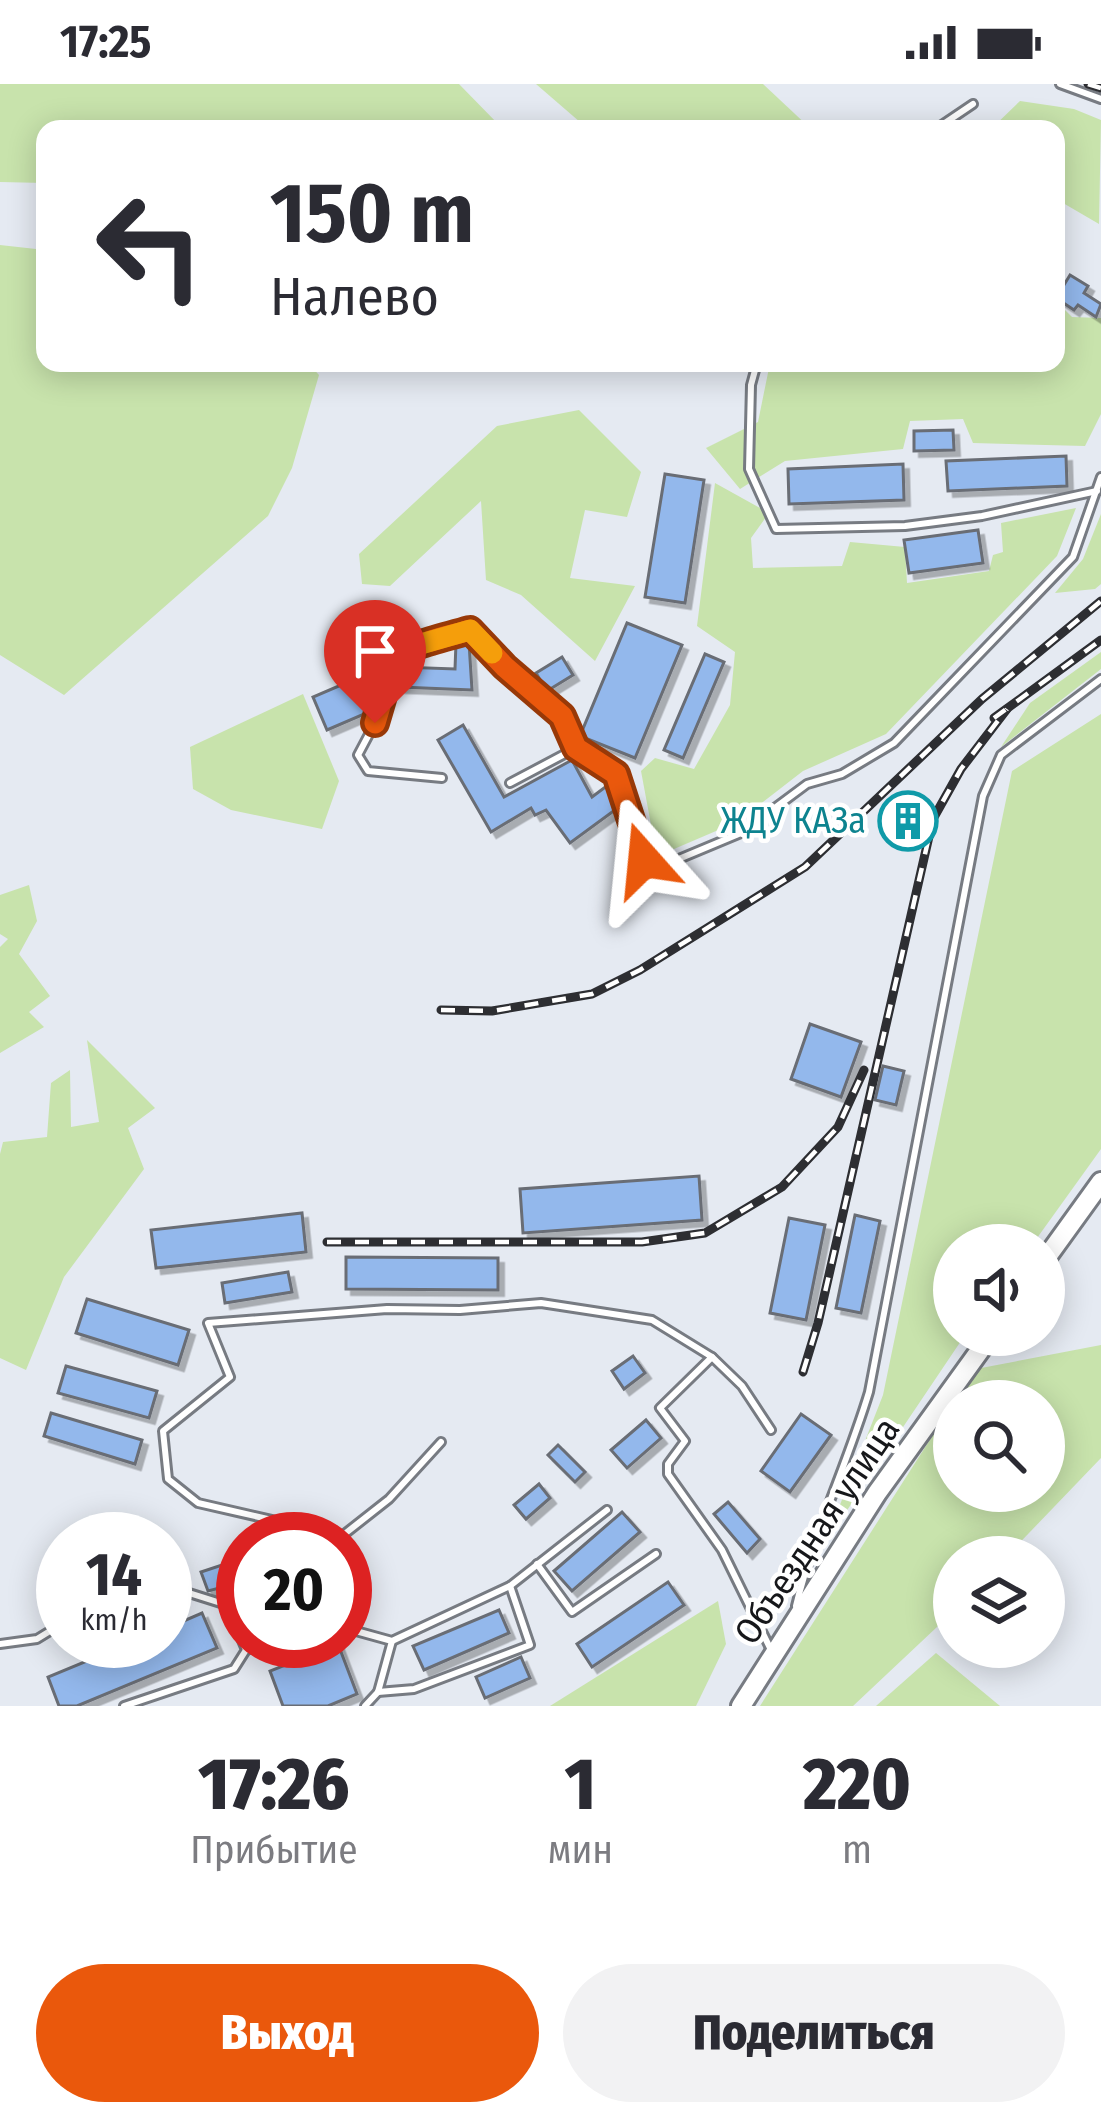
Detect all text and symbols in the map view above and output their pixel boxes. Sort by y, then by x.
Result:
text: 17:25 [60,15,151,69]
text: 150 m [270,163,474,264]
icon: left [72,168,228,324]
text: Налево [270,265,439,329]
pin [324,600,426,723]
icon: arrive [342,618,408,684]
building icon: ЖДУ КАЗа [877,790,939,852]
position arrow [581,797,707,923]
place label: ЖДУ КАЗа [720,799,866,843]
map controls [933,1224,1065,1668]
button: sound [933,1224,1065,1356]
button: search [933,1380,1065,1512]
street label: Объездная улица [725,1409,909,1653]
speed limit sign: 20 [216,1512,372,1668]
button: layers [933,1536,1065,1668]
text: 14 [86,1539,142,1611]
text: km/h [81,1602,147,1638]
text: 17:26 [198,1742,349,1828]
text: 1 [565,1742,596,1828]
text: 220 [803,1742,911,1828]
text: Прибытие [190,1827,358,1873]
text: мин [548,1827,613,1873]
text: m [842,1827,872,1873]
button: Выход [36,1964,539,2102]
button: Поделиться [563,1964,1065,2102]

